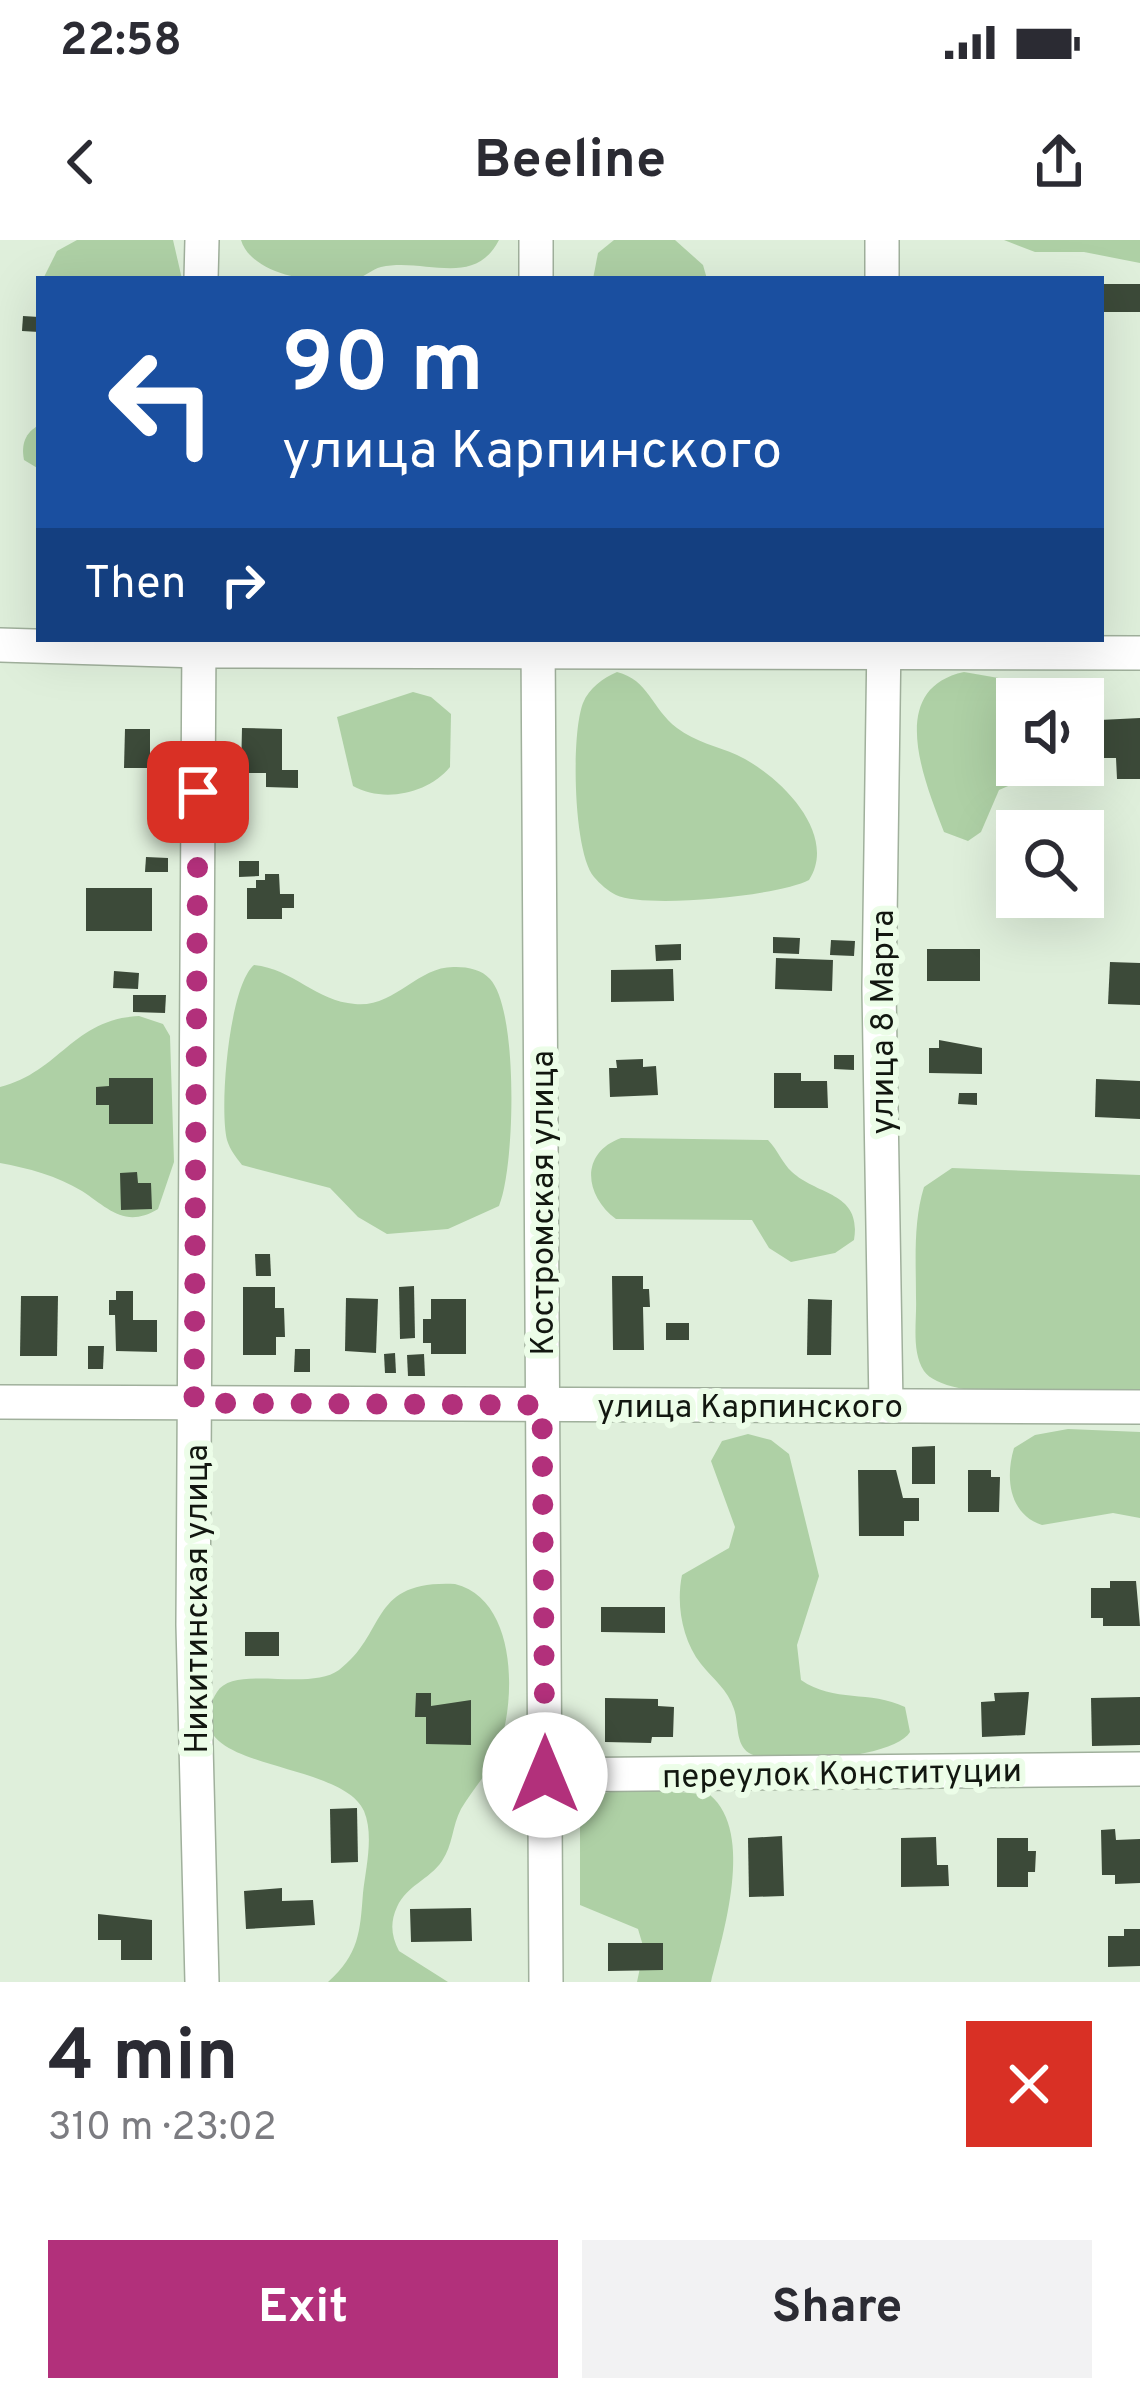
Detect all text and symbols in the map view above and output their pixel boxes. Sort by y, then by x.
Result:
text: 22:58 [60,14,182,71]
text: Beeline [474,128,666,197]
icon: back [48,129,114,195]
icon: share [1026,129,1092,195]
text: 90 m [282,315,484,421]
icon: left [84,324,240,480]
text: улица Карпинского [282,419,782,488]
icon: right [210,552,276,618]
text: Then [84,557,186,614]
map controls [996,678,1104,918]
button: sound [996,678,1104,786]
pin [147,741,249,843]
icon: arrive [165,759,231,825]
button: search [996,810,1104,918]
street label: улица 8 Марта [864,909,906,1135]
street label: Костромская улица [524,1050,566,1356]
street label: улица Карпинского [597,1388,903,1430]
street label: Никитинская улица [178,1444,220,1754]
position arrow [482,1712,608,1838]
street label: переулок Конституции [662,1752,1023,1800]
text: 4 min [48,2014,238,2106]
button: close [966,2021,1092,2147]
text: 310 m · 23:02 [48,2105,277,2154]
button: Exit [48,2240,558,2378]
button: Share [582,2240,1092,2378]

